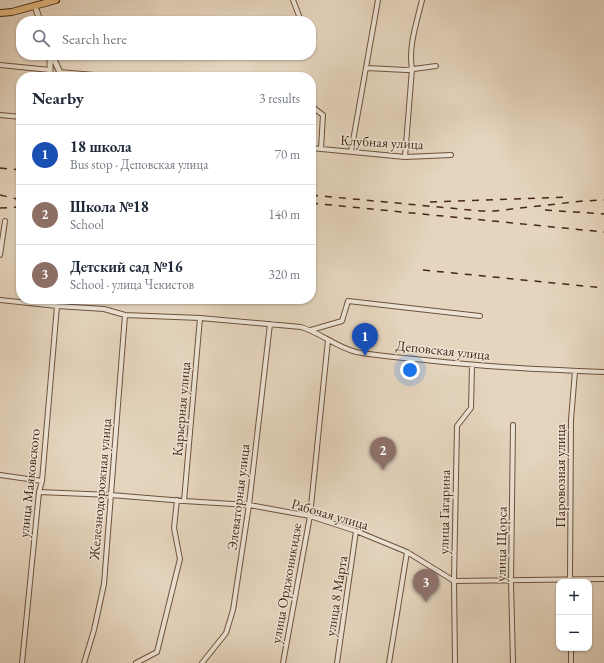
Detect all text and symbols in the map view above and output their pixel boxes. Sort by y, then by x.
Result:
search box [16,16,316,60]
icon: search [30,27,52,49]
text: Search here [62,29,127,48]
text: Nearby [32,87,84,109]
text: 3 results [259,90,300,107]
street label: Клубная улица [340,131,425,153]
text: 18 школа [70,137,132,156]
text: 1 [42,146,48,163]
text: 70 m [275,146,300,163]
text: Bus stop · Деповская улица [70,156,208,173]
text: Школа №18 [70,197,149,216]
text: 2 [42,206,48,223]
text: 140 m [269,206,300,223]
text: School [70,216,104,233]
text: Детский сад №16 [70,257,183,276]
text: 3 [42,266,48,283]
text: 320 m [269,266,300,283]
text: School · улица Чекистов [70,276,194,293]
pin: 1 [352,323,378,356]
street label: Деповская улица [395,336,491,364]
street label: Карьерная улица [168,360,194,457]
your location [400,360,420,380]
street label: Железнодорожная улица [85,417,115,561]
street label: Паровозная улица [551,424,569,528]
street label: улица Маяковского [14,427,44,538]
pin: 2 [370,437,396,470]
street label: Элеваторная улица [223,442,254,551]
street label: улица Гагарина [434,469,454,555]
street label: Рабочая улица [289,494,371,534]
street label: улица Щорса [491,506,511,582]
street label: улица Орджоникидзе [267,521,306,645]
street label: улица 8 Марта [321,554,351,638]
pin: 3 [413,569,439,602]
map controls [556,579,592,651]
button: + [556,579,592,615]
button: − [556,615,592,651]

